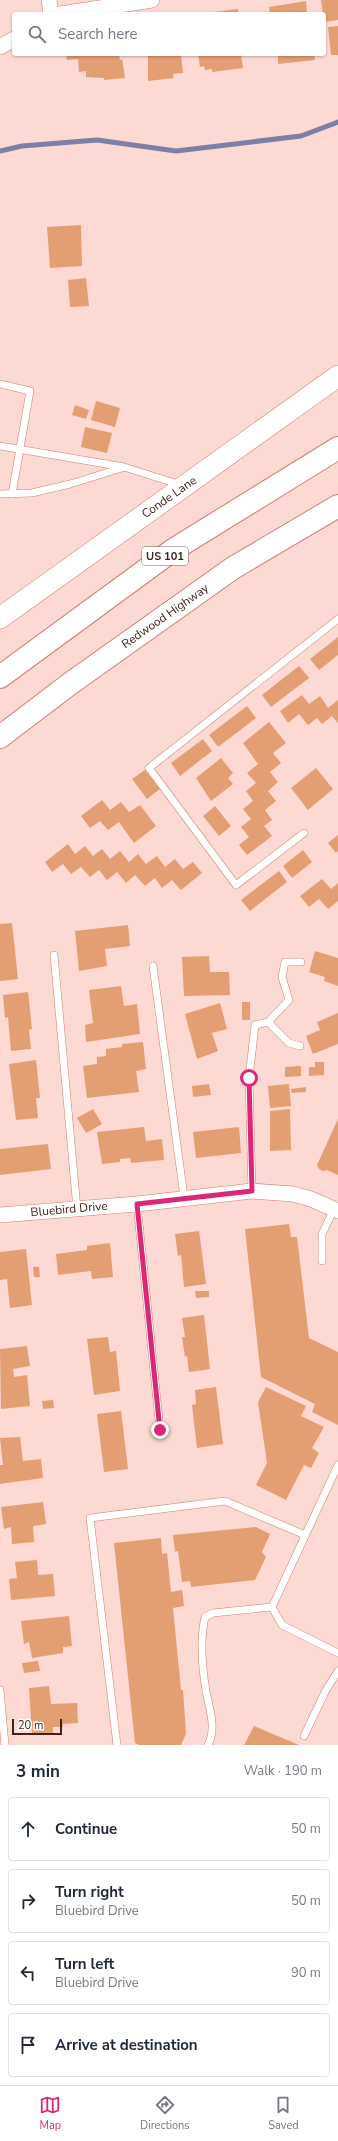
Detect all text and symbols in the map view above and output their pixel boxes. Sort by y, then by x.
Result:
search box [12,12,326,56]
icon: search [26,23,48,45]
text: Search here [58,24,138,44]
street label: Conde Lane [138,472,200,522]
road number: US 101 [142,547,188,565]
street label: Redwood Highway [118,579,212,652]
route start [240,1069,258,1087]
street label: Bluebird Drive [30,1198,108,1220]
route end [151,1421,169,1439]
scale bar [12,1717,62,1736]
text: 20 m [18,1718,43,1733]
text: 3 min [16,1760,60,1783]
text: Walk · 190 m [244,1762,322,1780]
icon: ahead [17,1818,39,1840]
text: Continue [55,1819,117,1839]
text: 50 m [291,1820,321,1838]
text: Turn right [55,1882,124,1902]
icon: right [17,1890,39,1912]
text: 50 m [291,1892,321,1910]
text: Bluebird Drive [55,1902,139,1920]
text: Turn left [55,1954,114,1974]
icon: left [17,1962,39,1984]
text: 90 m [291,1964,321,1982]
text: Bluebird Drive [55,1974,139,1992]
icon: arrive [17,2034,39,2056]
text: Arrive at destination [55,2035,198,2055]
tab: Map [39,2094,61,2133]
tab: Directions [140,2094,190,2133]
tab: Saved [268,2094,299,2133]

